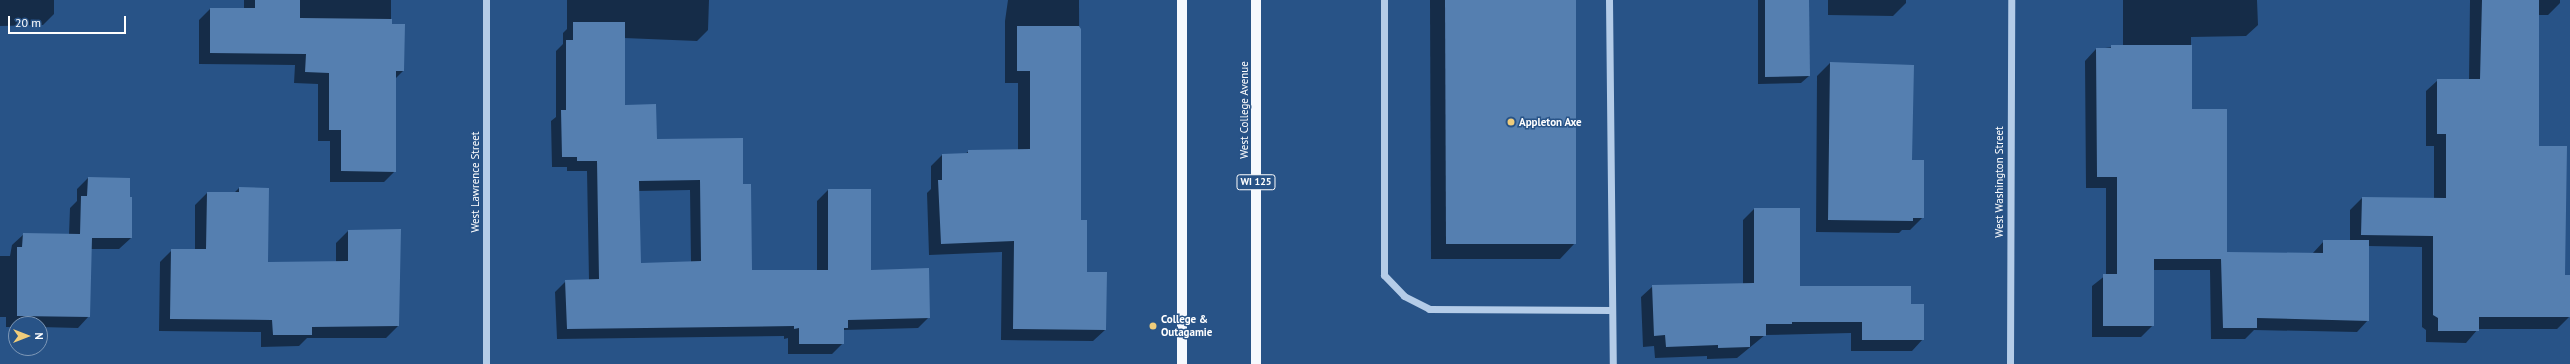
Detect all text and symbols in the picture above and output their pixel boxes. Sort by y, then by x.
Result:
scale bar [10,8,128,34]
text: 20 m [15,15,41,30]
street label: West College Avenue [1237,61,1251,159]
place label: Appleton Axe [1519,115,1582,129]
marker: Appleton Axe [1506,117,1516,127]
street label: West Washington Street [1992,126,2006,238]
street label: West Lawrence Street [468,131,482,233]
road number: WI 125 [1236,174,1276,190]
place label: College & Outagamie [1161,313,1212,339]
north arrow [8,316,48,356]
marker: College & Outagamie [1148,321,1158,331]
text: N [32,332,46,340]

